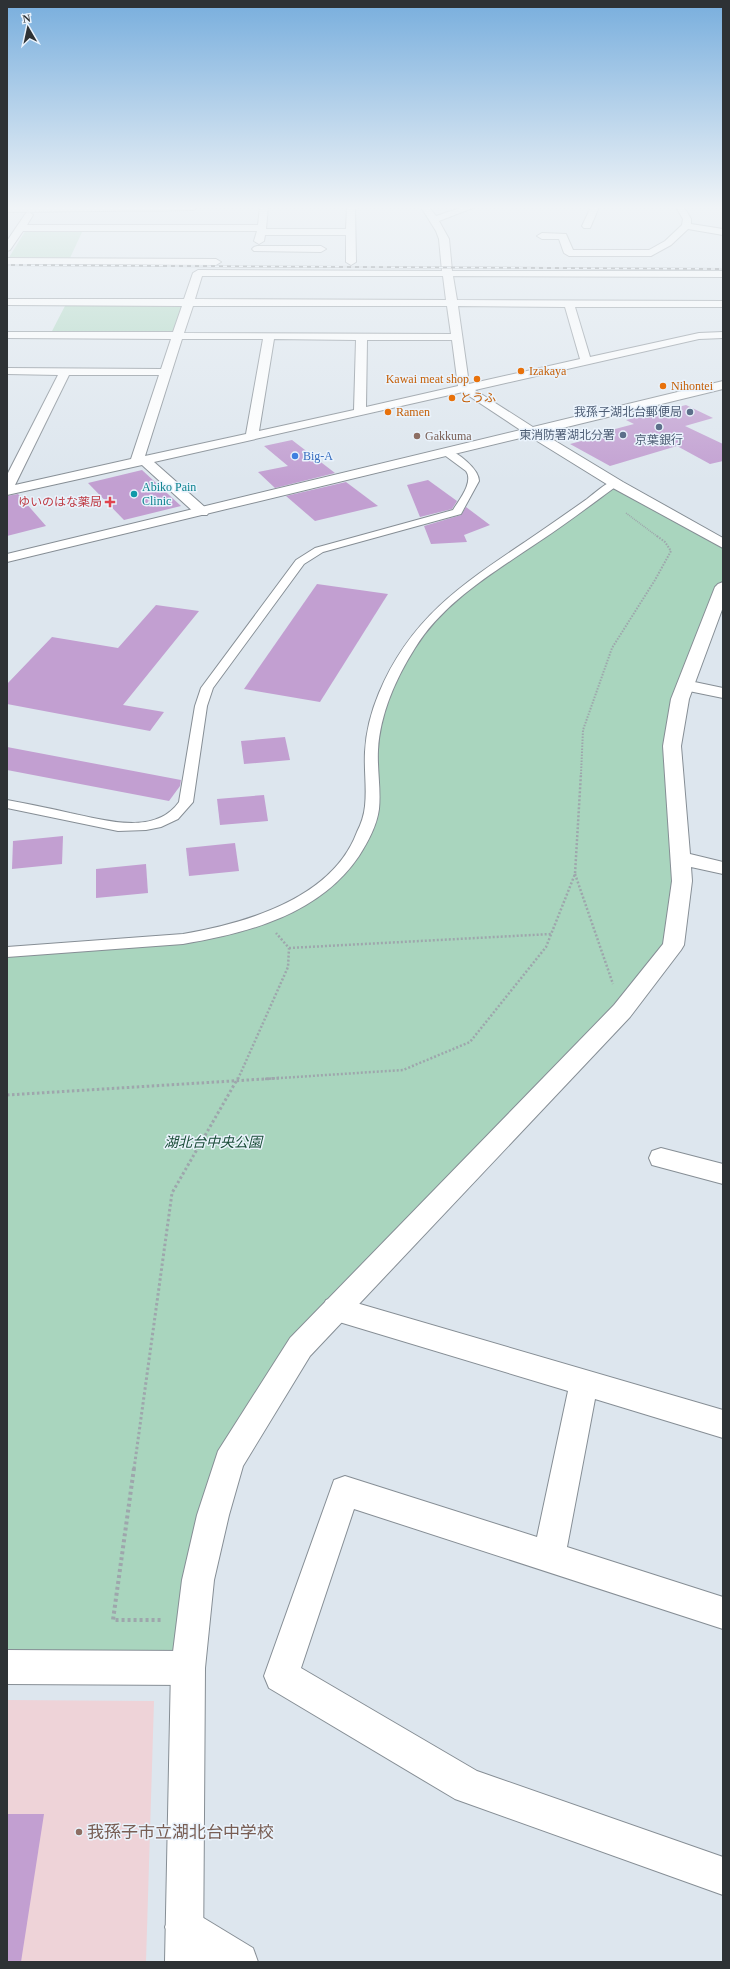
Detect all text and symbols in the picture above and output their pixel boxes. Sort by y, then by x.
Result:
north arrow [8,8,48,48]
text: N [22,12,31,25]
place label: Izakaya [529,364,567,378]
marker: Izakaya [516,366,526,376]
place label: Kawai meat shop [386,372,469,386]
marker: Kawai meat shop [472,374,482,384]
place label: Nihontei [671,379,714,393]
marker: Nihontei [658,381,668,391]
place label: とうふ [460,391,496,405]
marker: とうふ [447,393,457,403]
place label: Ramen [396,405,430,419]
place label: 我孫子湖北台郵便局 [574,405,682,419]
marker: Ramen [383,407,393,417]
marker: 我孫子湖北台郵便局 [685,407,695,417]
marker: 京葉銀行 [654,422,664,432]
place label: 東消防署湖北分署 [519,428,615,442]
place label: Gakkuma [425,429,472,443]
marker: 東消防署湖北分署 [618,430,628,440]
marker: Gakkuma [412,431,422,441]
place label: 京葉銀行 [635,433,683,447]
place label: Big-A [303,449,333,463]
marker: Big-A [290,451,300,461]
place label: Abiko Pain Clinic [142,480,196,508]
marker: Abiko Pain Clinic [129,489,139,499]
place label: ゆいのはな薬局 [18,495,102,509]
marker: ゆいのはな薬局 [105,497,115,507]
park label: 湖北台中央公園 [164,1135,264,1150]
place label: 我孫子市立湖北台中学校 [87,1823,274,1842]
marker: 我孫子市立湖北台中学校 [74,1827,84,1837]

